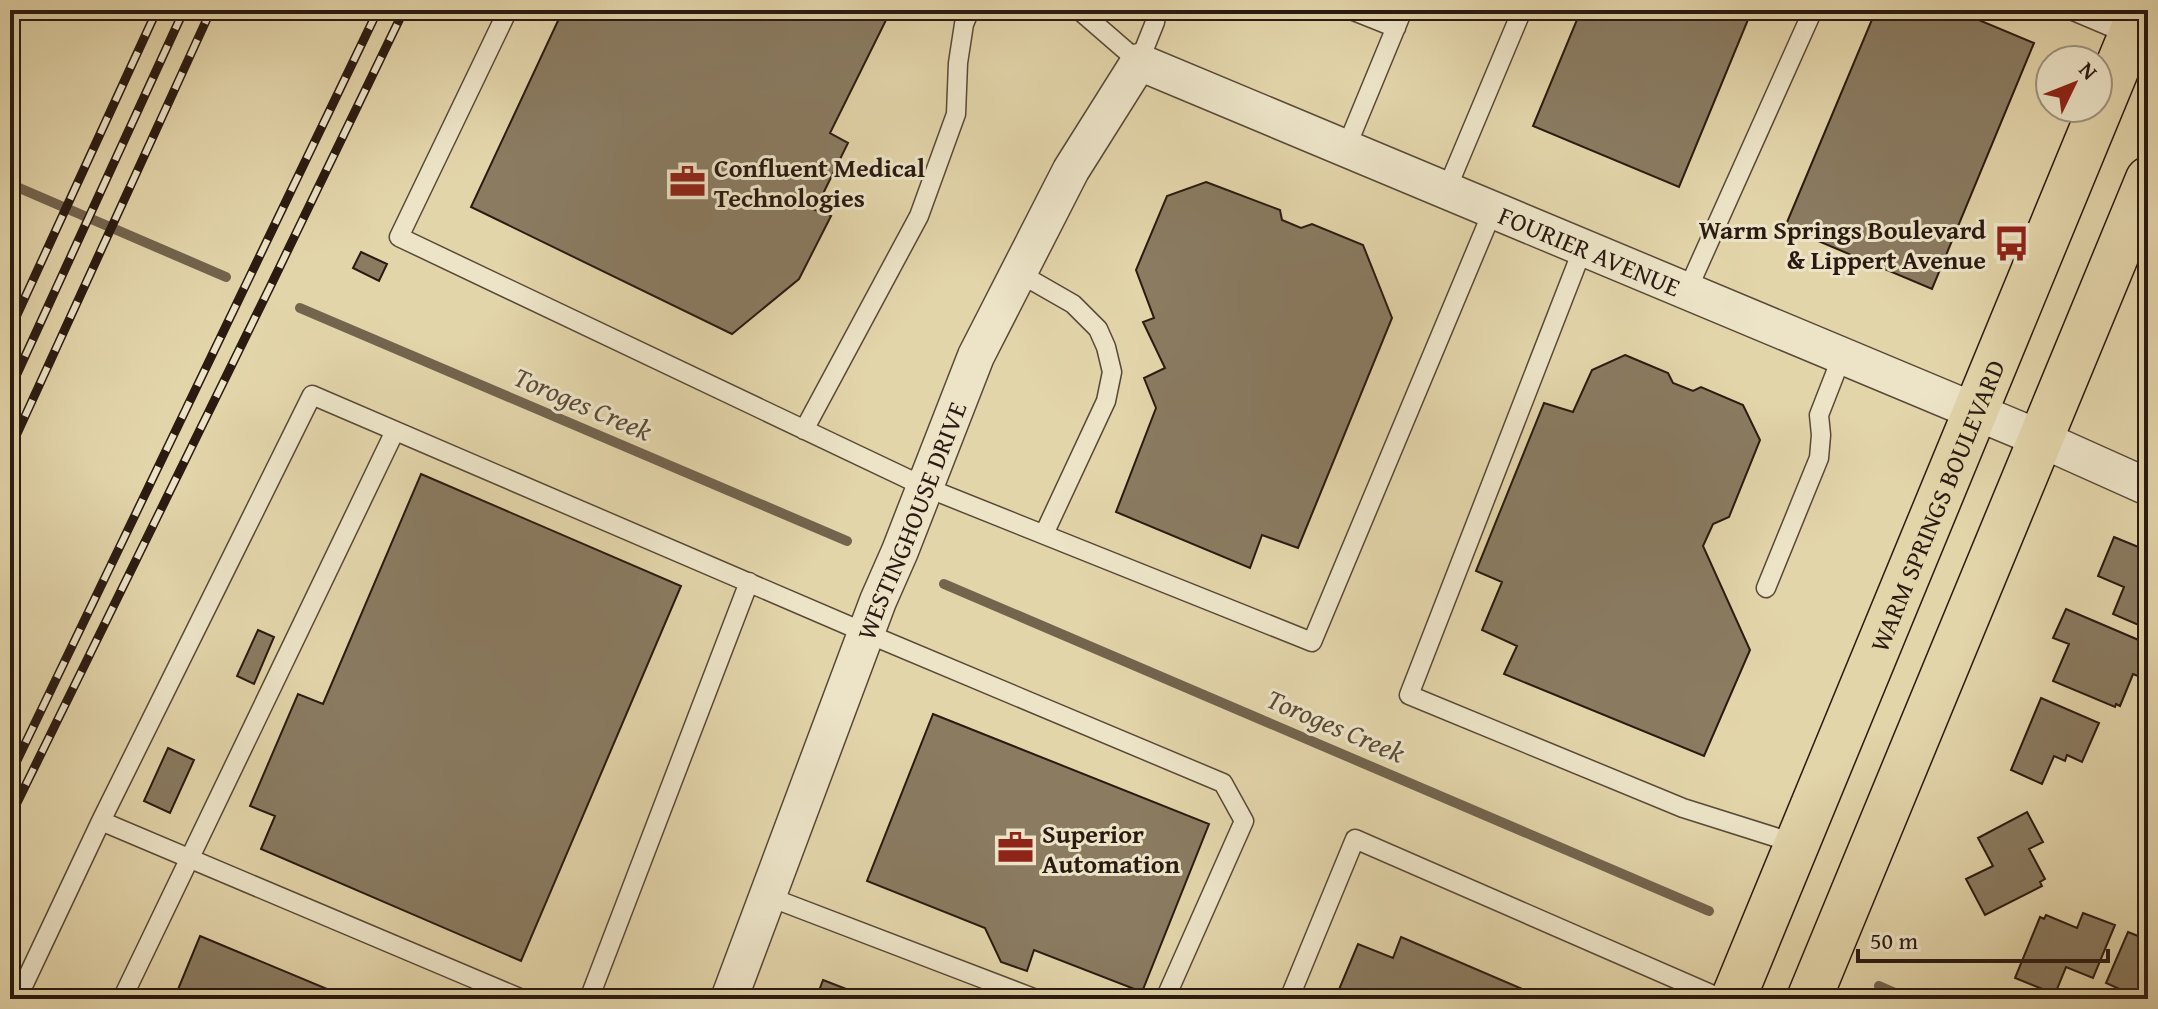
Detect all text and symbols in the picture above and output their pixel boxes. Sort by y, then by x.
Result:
north arrow [2034,44,2114,124]
text: N [2072,54,2106,87]
place label: Confluent Medical Technologies [714,148,925,217]
office icon: Confluent Medical Technologies [669,163,707,201]
street label: FOURIER AVENUE [1493,195,1687,306]
place label: Warm Springs Boulevard & Lippert Avenue [1699,210,1986,279]
bus stop icon: Warm Springs Boulevard & Lippert Avenue [1993,225,2031,263]
street label: WARM SPRINGS BOULEVARD [1859,353,2014,657]
water label: Toroges Creek [508,356,659,451]
street label: WESTINGHOUSE DRIVE [846,396,976,645]
water label: Toroges Creek [1261,678,1412,773]
place label: Superior Automation [1042,814,1181,883]
office icon: Superior Automation [997,829,1035,867]
scale bar [1858,913,2108,963]
text: 50 m [1870,923,1918,958]

